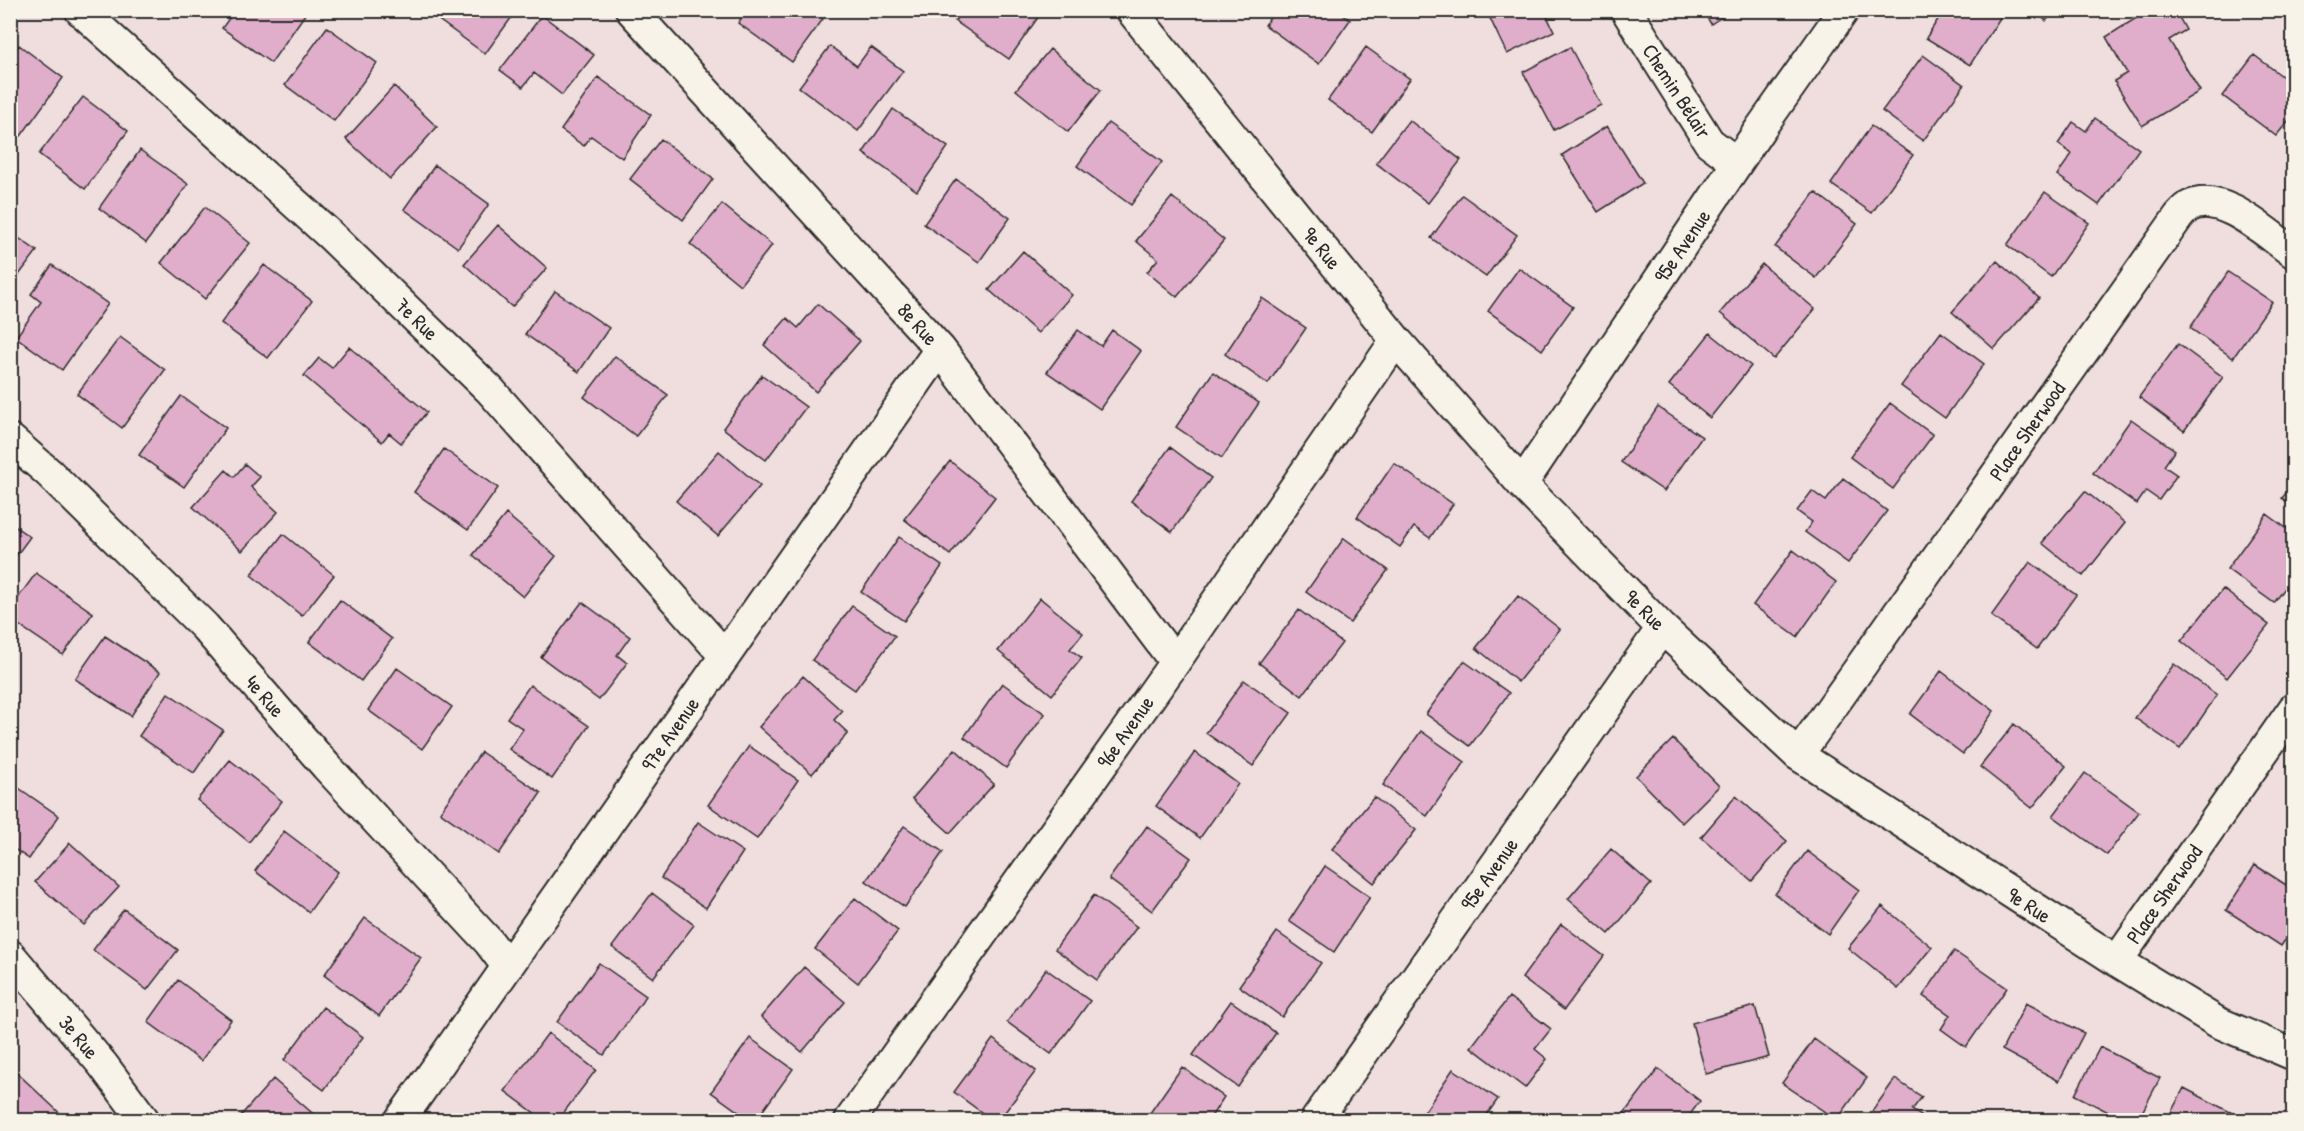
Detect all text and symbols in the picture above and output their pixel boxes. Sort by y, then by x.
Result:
street label: Chemin Bélair [1636,38,1718,144]
street label: 95e Avenue [1647,203,1717,289]
street label: 9e Rue [1296,221,1348,275]
street label: 7e Rue [389,291,445,347]
street label: 8e Rue [891,296,945,352]
street label: Place Sherwood [1982,376,2072,486]
street label: 9e Rue [1618,583,1672,637]
street label: 4e Rue [239,669,291,723]
street label: 96e Avenue [1089,690,1161,774]
street label: 97e Avenue [634,691,706,777]
street label: 95e Avenue [1453,832,1525,916]
street label: Place Sherwood [2119,839,2209,949]
street label: 9e Rue [2001,880,2057,930]
street label: 3e Rue [52,1009,106,1065]

